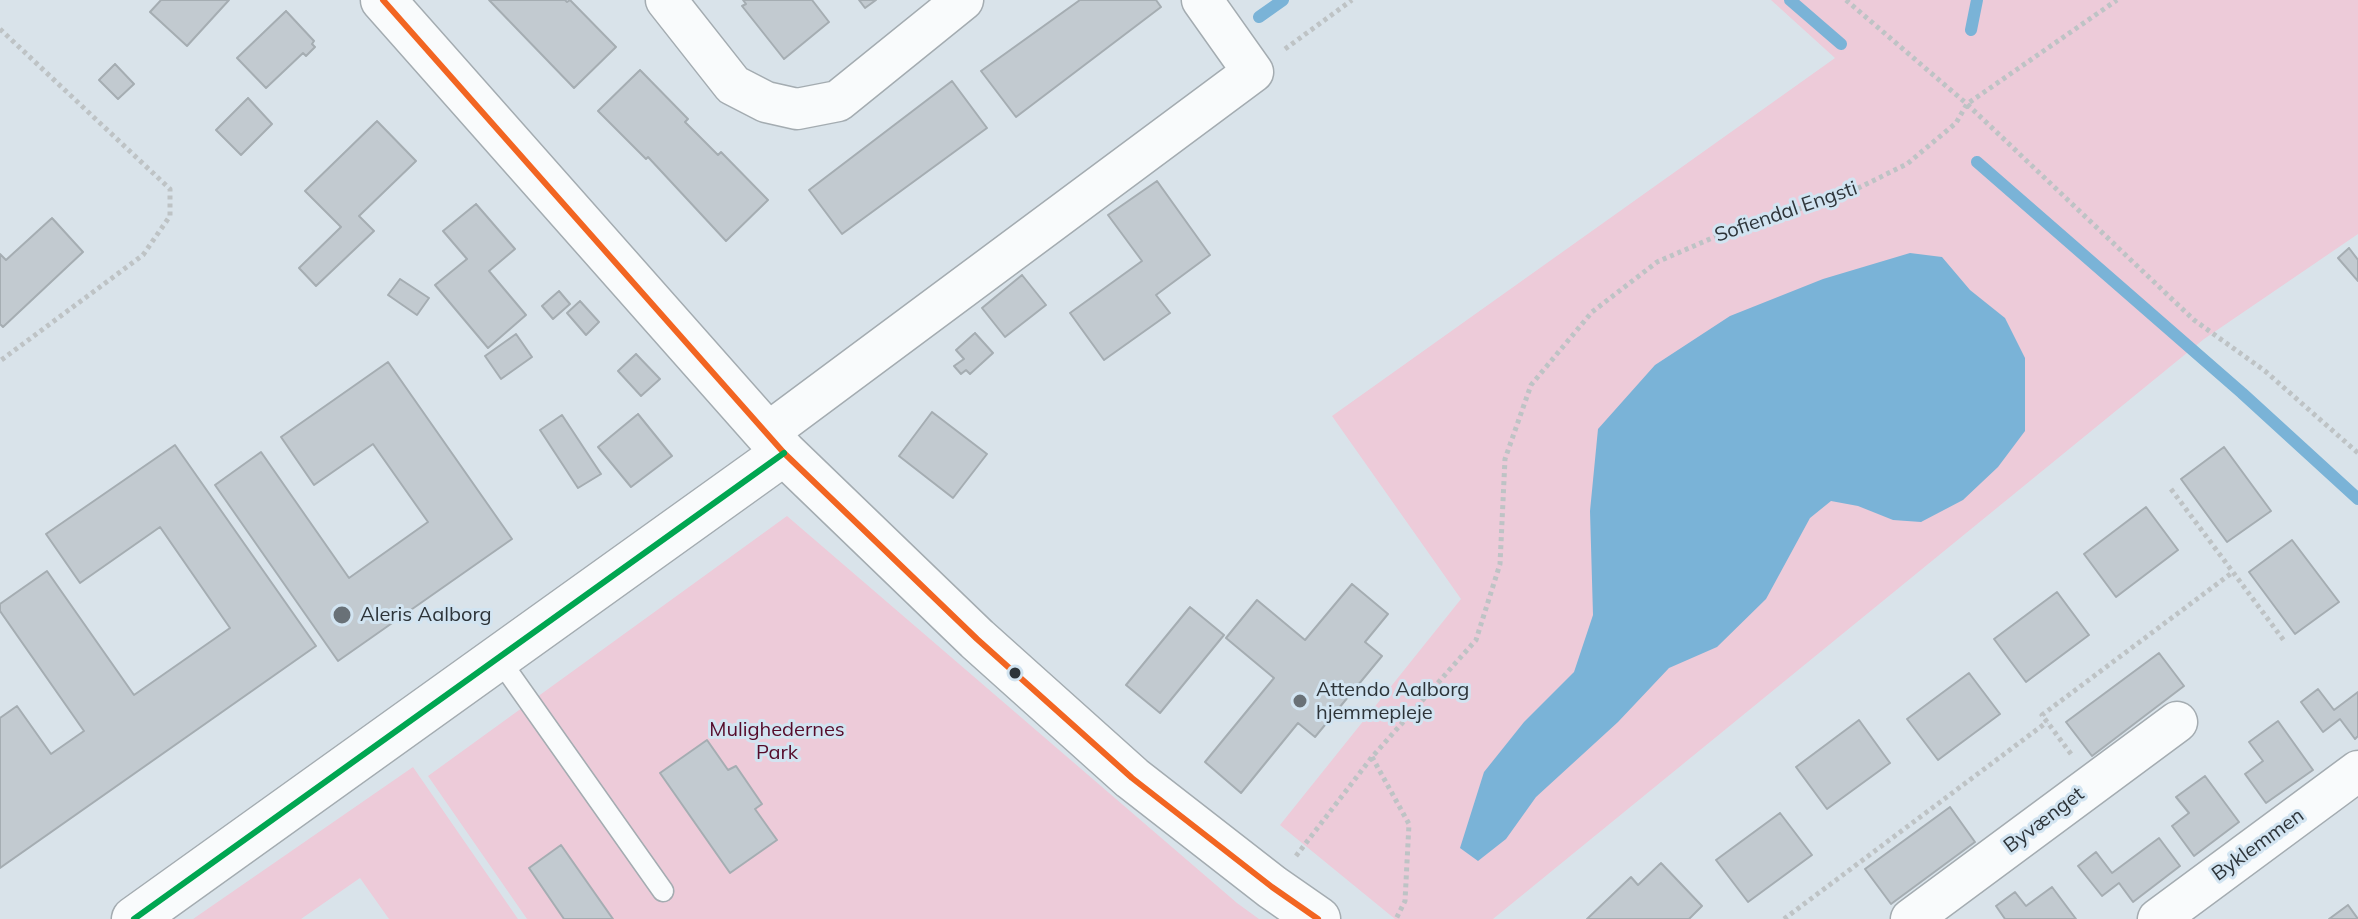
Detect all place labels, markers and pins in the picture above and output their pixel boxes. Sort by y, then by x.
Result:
place label: Aleris Aalborg [360,603,492,627]
marker: Aleris Aalborg [331,604,353,626]
unlabelled marker [1007,665,1023,681]
place label: Attendo Aalborg hjemmepleje [1316,678,1469,725]
marker: Attendo Aalborg hjemmepleje [1291,692,1309,710]

